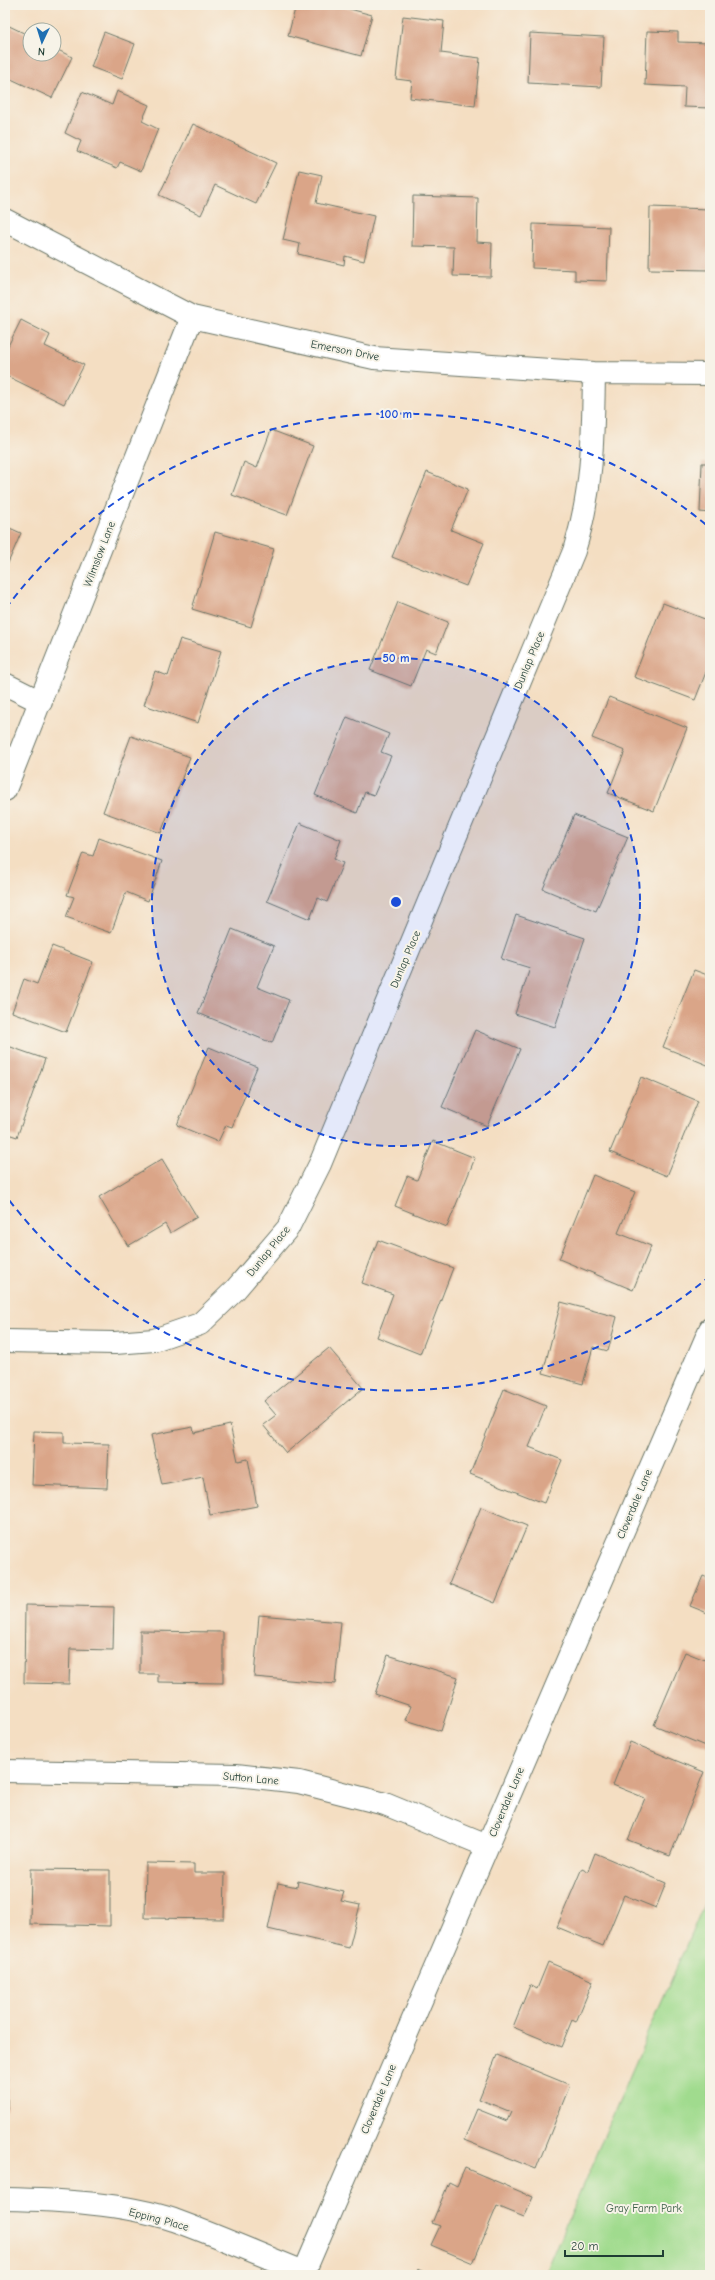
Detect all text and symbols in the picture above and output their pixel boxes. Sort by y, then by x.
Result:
north arrow [22,22,62,62]
text: N [37,45,45,58]
street label: Emerson Drive [310,337,381,364]
text: 100 m [380,407,412,421]
street label: Wilmslow Lane [81,519,118,589]
street label: Dunlap Place [512,629,548,691]
text: 50 m [382,651,410,665]
centre of rings [389,895,403,909]
street label: Dunlap Place [388,928,424,990]
street label: Dunlap Place [244,1223,293,1279]
street label: Cloverdale Lane [614,1467,655,1541]
street label: Cloverdale Lane [486,1765,527,1839]
street label: Sutton Lane [223,1770,280,1787]
street label: Cloverdale Lane [358,2062,399,2136]
park label: Gray Farm Park [606,2202,683,2215]
street label: Epping Place [128,2205,191,2234]
scale bar [565,2232,663,2258]
text: 20 m [571,2239,599,2253]

